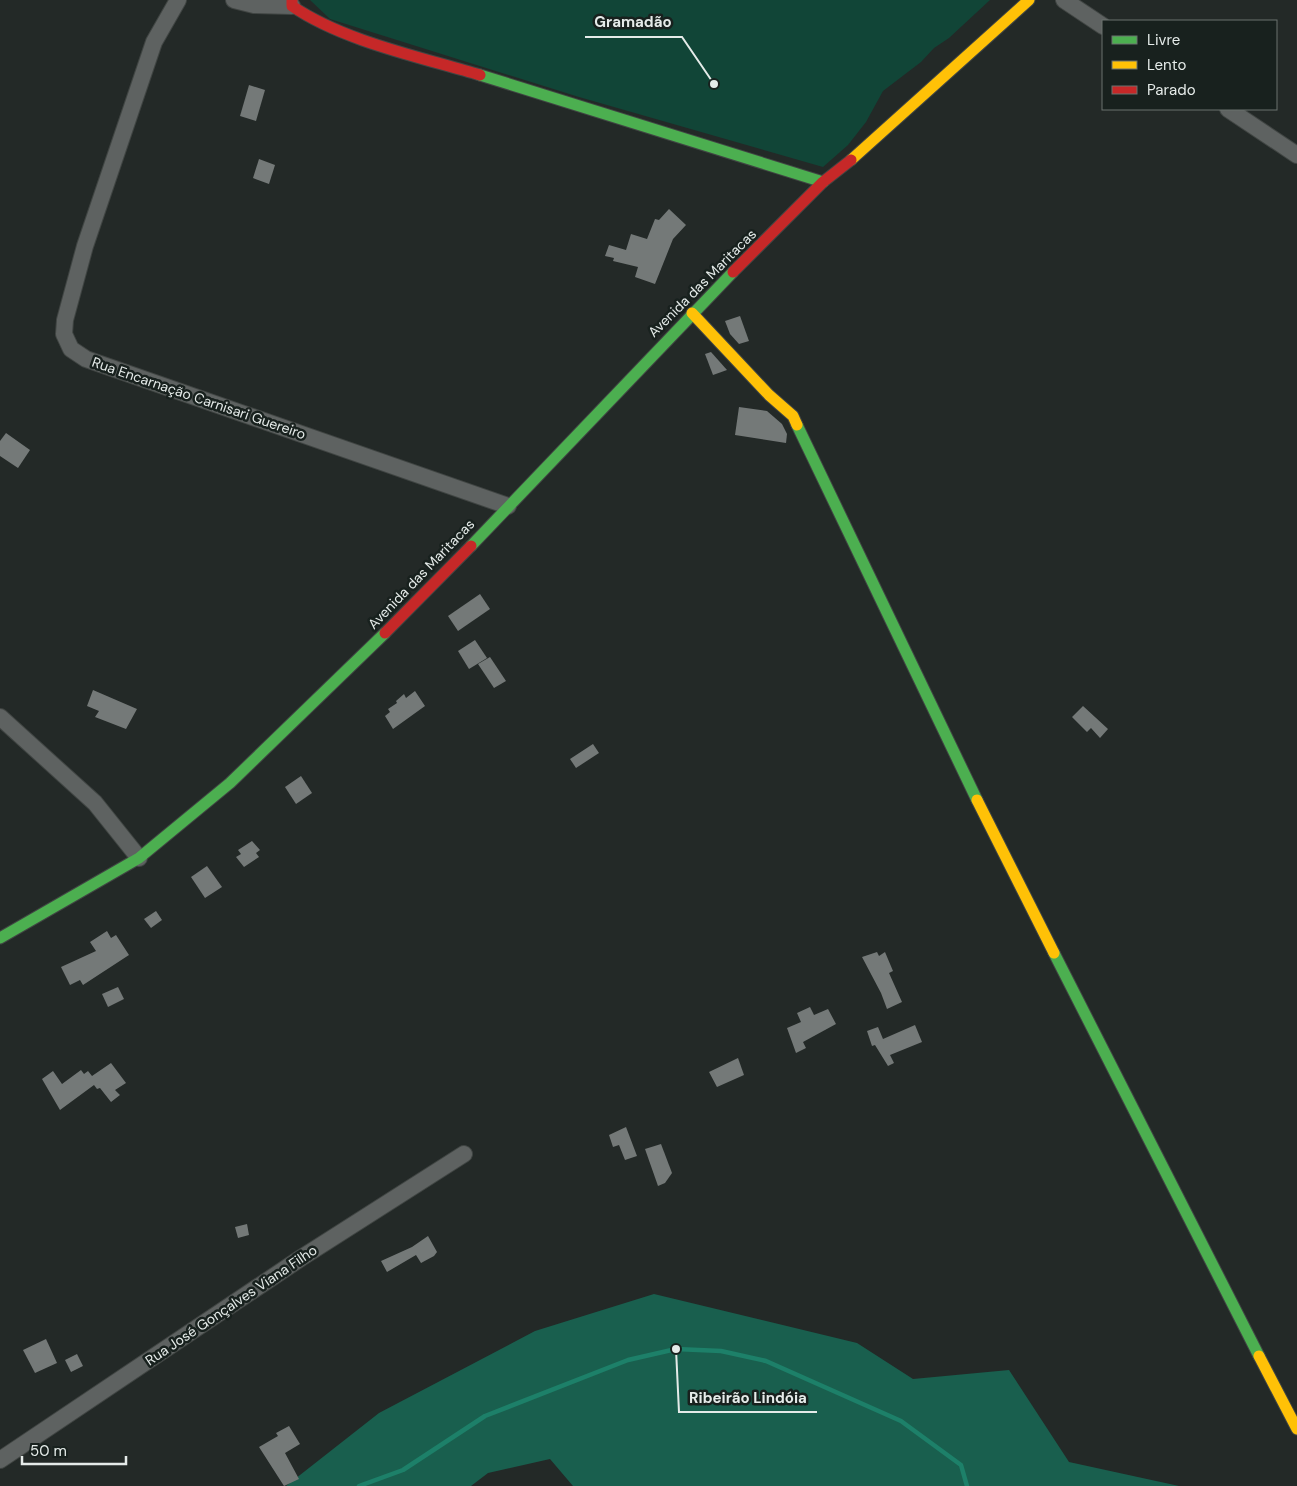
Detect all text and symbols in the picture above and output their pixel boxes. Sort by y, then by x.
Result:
callout: Gramadão [585,7,682,37]
text: Gramadão [594,12,672,32]
legend [1102,20,1277,110]
text: Livre [1147,30,1180,50]
text: Lento [1147,55,1186,75]
text: Parado [1147,80,1196,100]
street label: Avenida das Maritacas [644,225,760,341]
street label: Rua Encarnação Carnisari Guereiro [90,353,308,443]
street label: Avenida das Maritacas [364,515,478,633]
street label: Rua José Gonçalves Viana Filho [142,1241,320,1369]
callout: Ribeirão Lindóia [679,1382,817,1412]
text: Ribeirão Lindóia [689,1388,807,1408]
scale bar [22,1434,126,1466]
text: 50 m [30,1441,67,1461]

